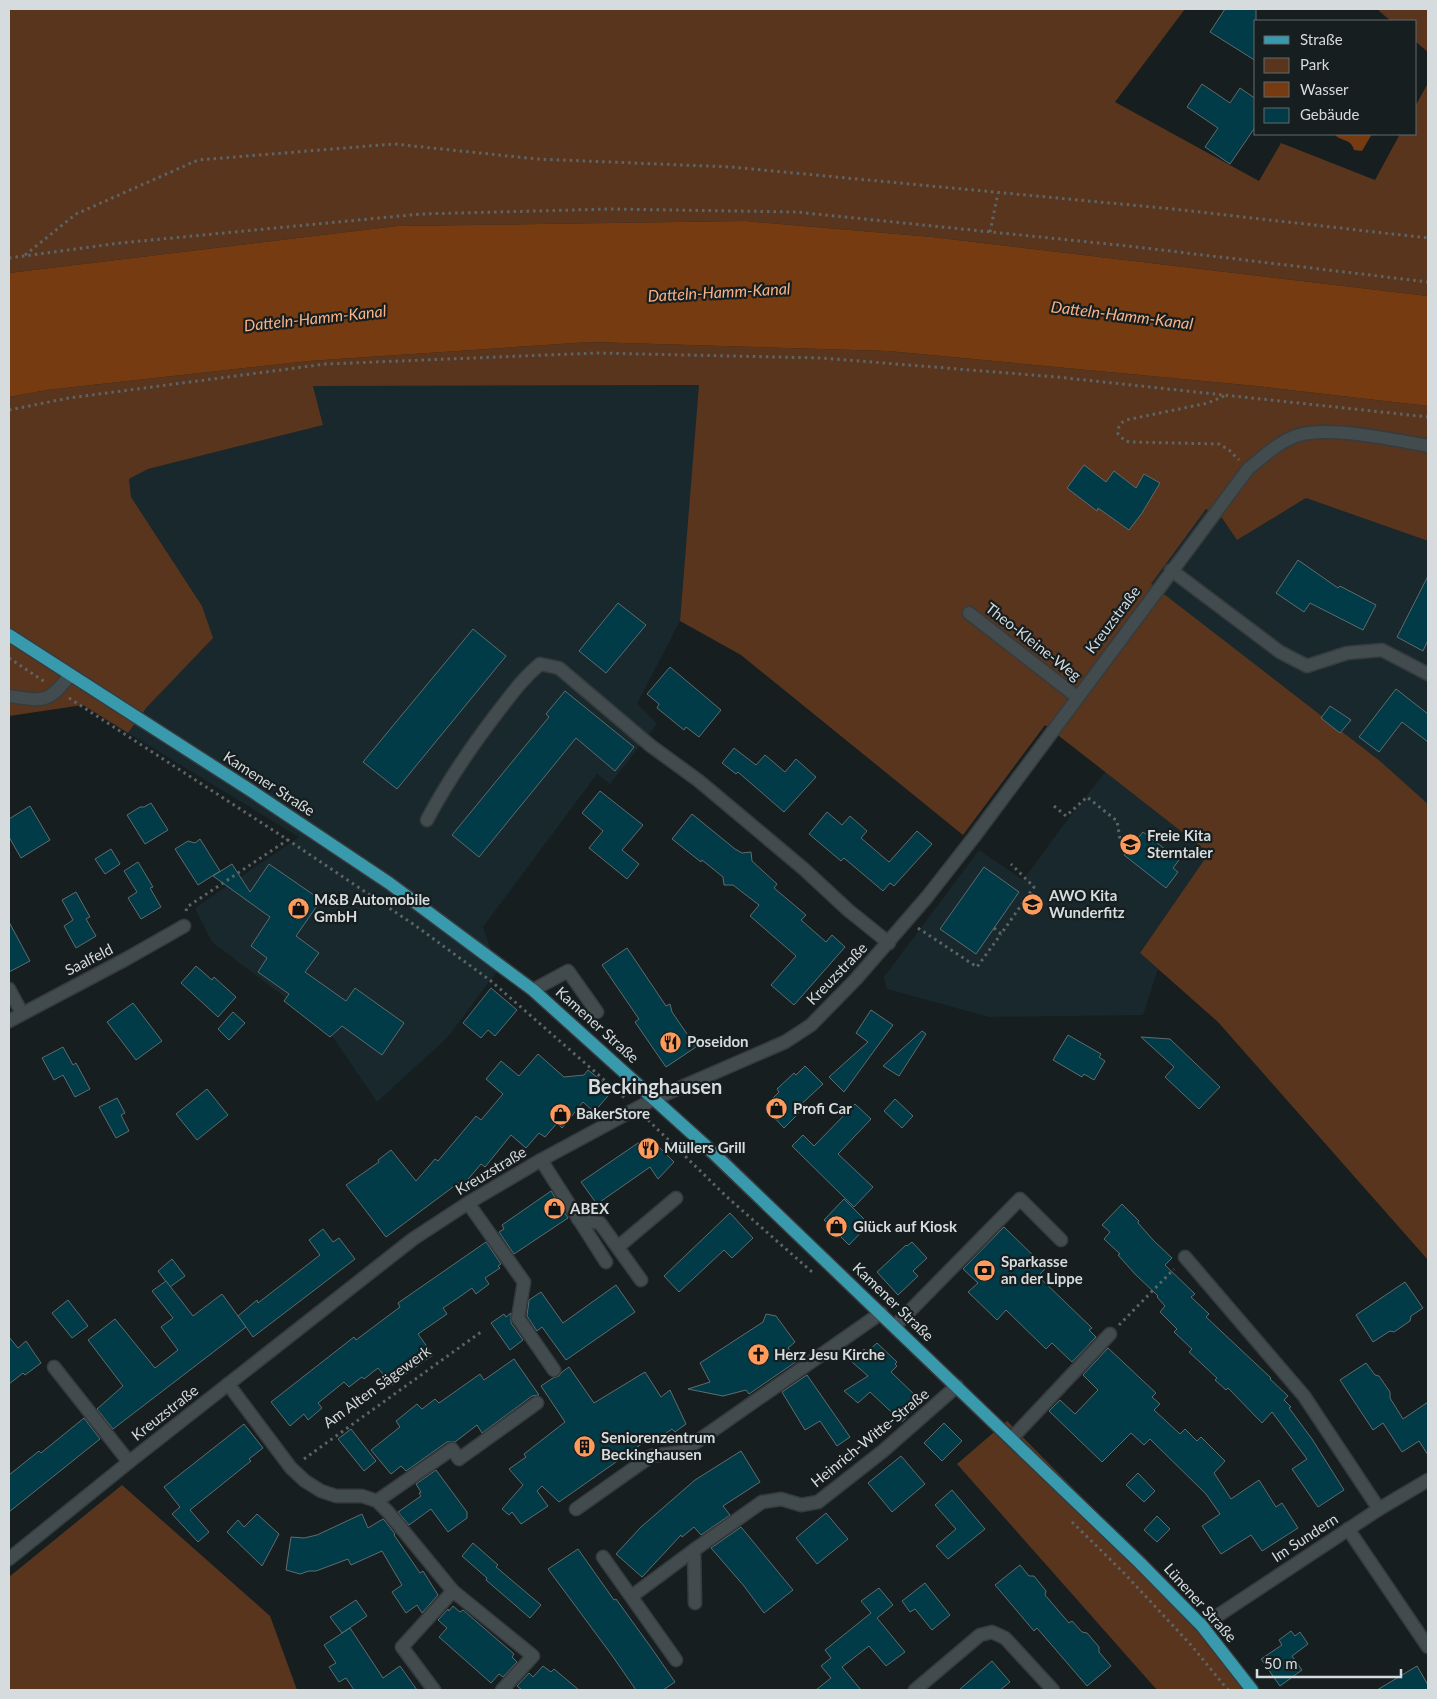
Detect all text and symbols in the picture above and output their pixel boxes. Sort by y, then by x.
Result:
legend [1254,20,1417,135]
text: Straße [1300,30,1343,48]
text: Park [1300,55,1330,73]
text: Wasser [1300,80,1349,98]
text: Gebäude [1300,105,1359,123]
water label: Datteln-Hamm-Kanal [647,278,791,305]
water label: Datteln-Hamm-Kanal [1050,296,1195,333]
water label: Datteln-Hamm-Kanal [243,301,387,334]
street label: Kreuzstraße [1081,582,1143,657]
street label: Theo-Kleine-Weg [982,598,1085,684]
street label: Kamener Straße [220,747,319,819]
place label: Freie Kita Sterntaler [1147,826,1213,861]
school or university icon: Freie Kita Sterntaler [1119,833,1143,857]
place label: AWO Kita Wunderfitz [1048,886,1125,921]
place label: M&B Automobile GmbH [314,890,430,925]
school or university icon: AWO Kita Wunderfitz [1021,893,1045,917]
shop icon: M&B Automobile GmbH [286,897,310,921]
street label: Kreuzstraße [802,938,870,1008]
street label: Saalfeld [62,939,116,979]
street label: Kamener Straße [552,982,643,1066]
restaurant icon: Poseidon [659,1030,683,1054]
place label: Poseidon [687,1032,749,1050]
district label: Beckinghausen [588,1074,722,1098]
shop icon: Profi Car [765,1097,789,1121]
place label: Profi Car [793,1099,852,1117]
shop icon: BakerStore [548,1102,572,1126]
place label: BakerStore [576,1104,650,1122]
restaurant icon: Müllers Grill [636,1136,660,1160]
place label: Müllers Grill [664,1138,745,1156]
street label: Kreuzstraße [452,1142,529,1198]
shop icon: ABEX [542,1197,566,1221]
place label: ABEX [569,1199,610,1217]
shop icon: Glück auf Kiosk [825,1215,849,1239]
place label: Glück auf Kiosk [853,1217,958,1235]
place label: Sparkasse an der Lippe [1001,1252,1083,1287]
street label: Kamener Straße [850,1258,938,1344]
bank icon: Sparkasse an der Lippe [973,1259,997,1283]
street label: Am Alten Sägewerk [319,1341,434,1431]
church icon: Herz Jesu Kirche [746,1343,770,1367]
place label: Herz Jesu Kirche [774,1345,885,1363]
street label: Kreuzstraße [128,1381,201,1444]
street label: Heinrich-Witte-Straße [807,1384,932,1490]
place label: Seniorenzentrum Beckinghausen [601,1428,715,1463]
building icon: Seniorenzentrum Beckinghausen [573,1435,597,1459]
street label: Im Sundern [1268,1509,1341,1565]
street label: Lünener Straße [1161,1559,1241,1645]
scale bar [1257,1646,1401,1678]
text: 50 m [1264,1654,1298,1672]

